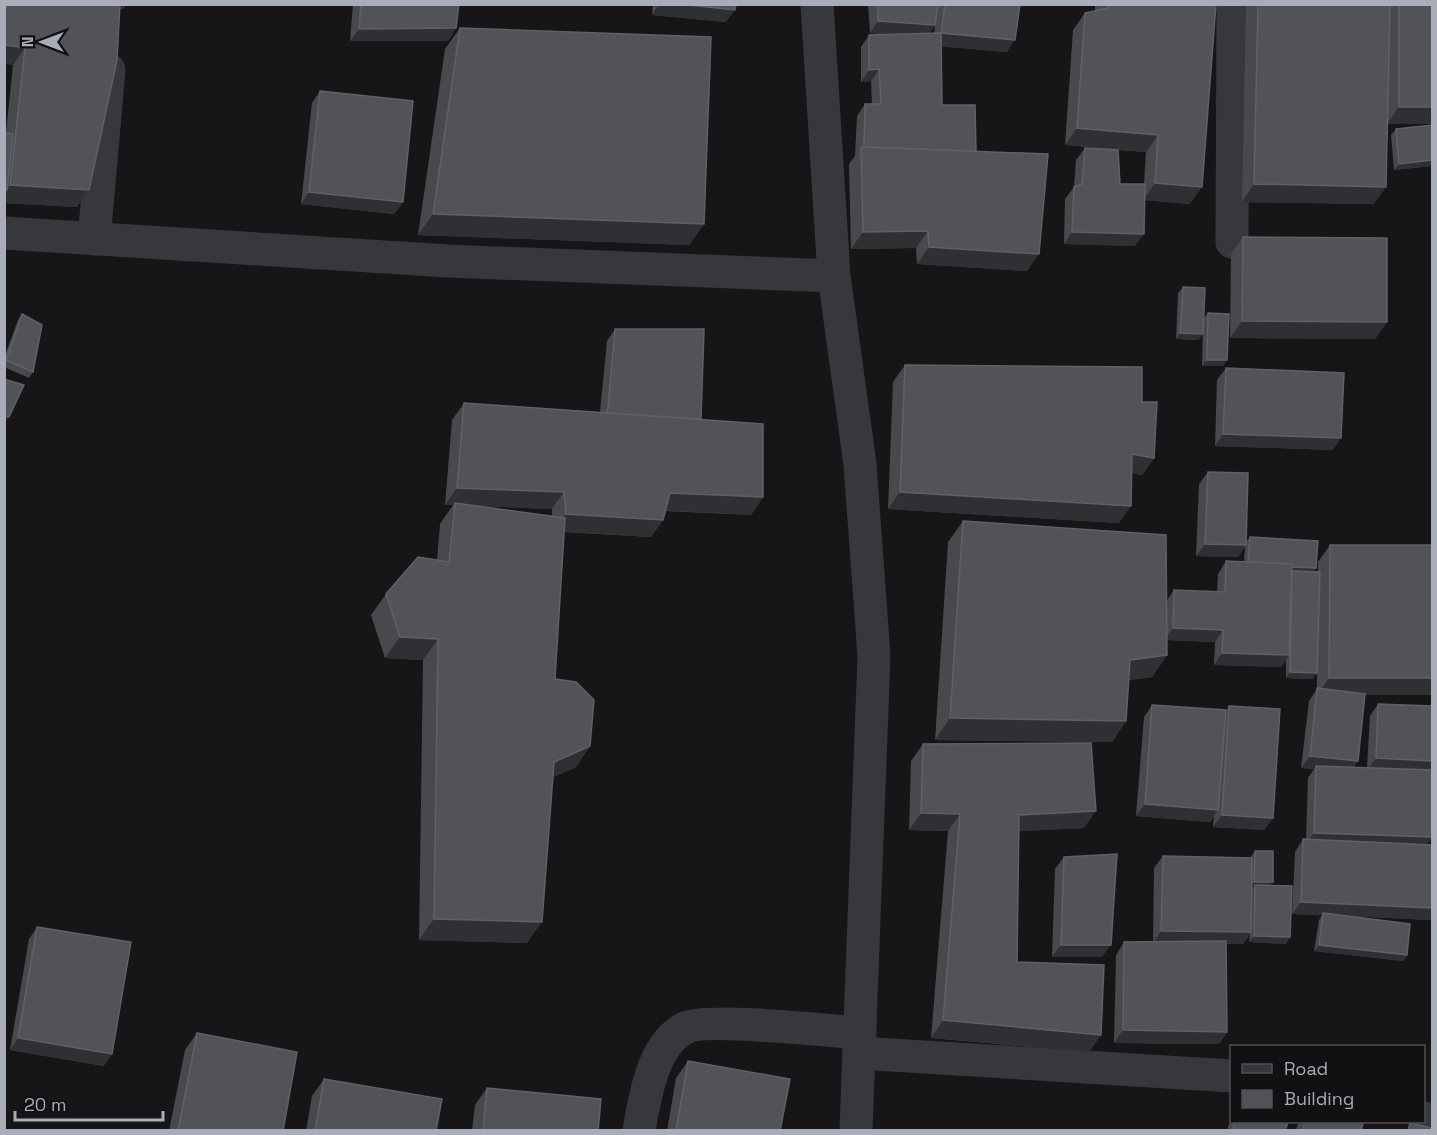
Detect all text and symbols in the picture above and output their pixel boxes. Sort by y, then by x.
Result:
north arrow [12,12,72,72]
text: N [17,37,38,47]
legend [1230,1045,1425,1123]
text: Road [1284,1057,1328,1080]
scale bar [15,1084,164,1122]
text: Building [1284,1087,1354,1110]
text: 20 m [24,1093,67,1116]

